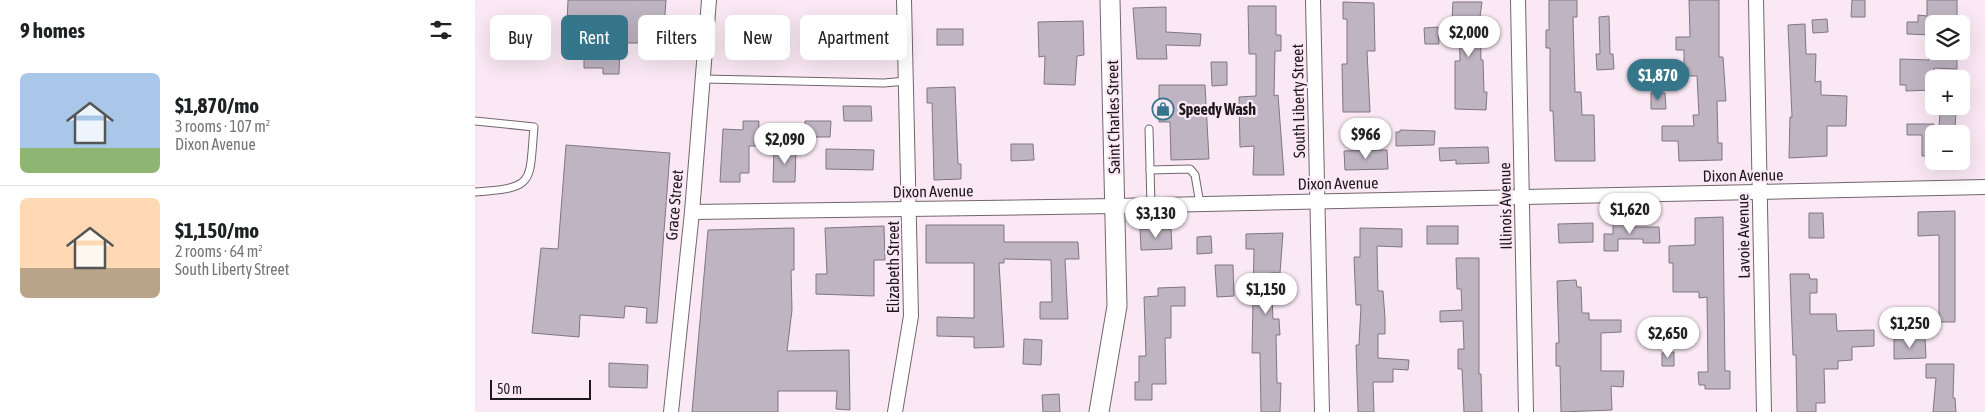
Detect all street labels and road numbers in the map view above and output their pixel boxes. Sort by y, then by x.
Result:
street label: South Liberty Street [1288,43,1309,158]
street label: Saint Charles Street [1103,60,1123,174]
street label: Illinois Avenue [1495,162,1515,250]
street label: Dixon Avenue [1702,165,1784,185]
street label: Grace Street [662,169,686,241]
street label: Dixon Avenue [1297,173,1379,193]
street label: Dixon Avenue [892,181,974,201]
street label: Lavoie Avenue [1733,193,1753,279]
street label: Elizabeth Street [884,220,902,313]

